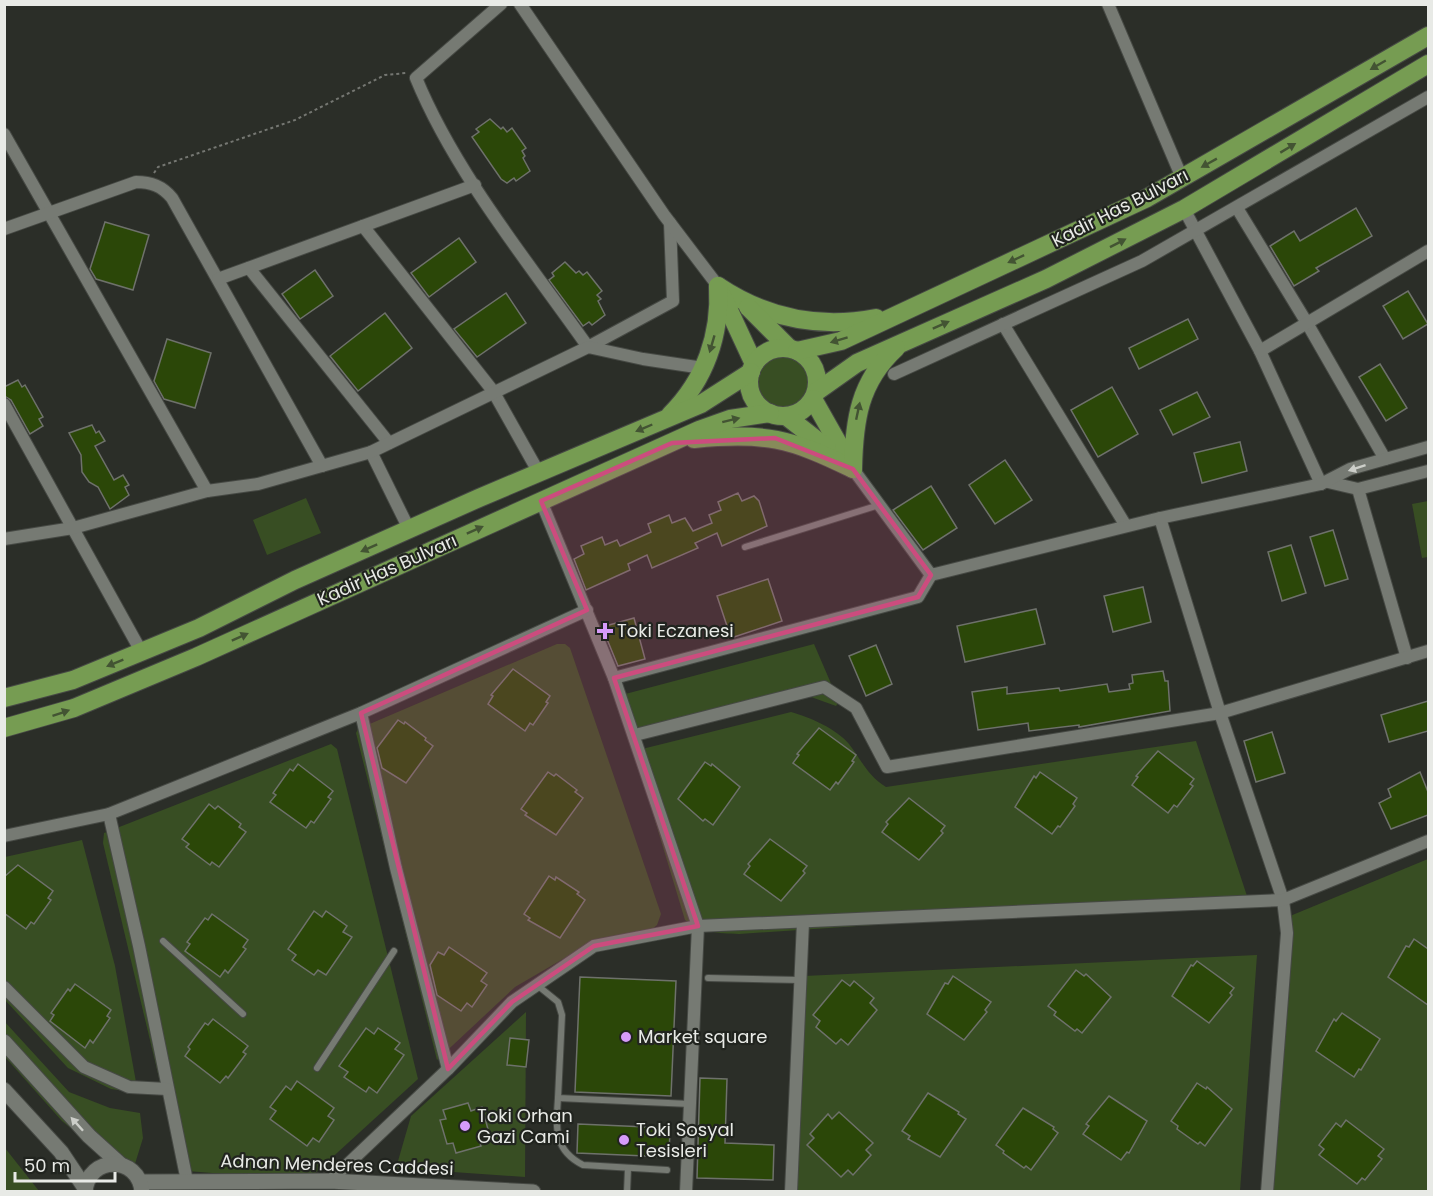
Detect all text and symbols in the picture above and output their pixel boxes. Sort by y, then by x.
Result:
one-way arrow [1370,60,1386,71]
one-way arrow [1280,142,1296,153]
one-way arrow [1201,157,1217,168]
street label: Kadir Has Bulvarı [1047,162,1192,253]
one-way arrow [1110,238,1127,248]
one-way arrow [1008,255,1025,264]
one-way arrow [933,320,951,330]
one-way arrow [707,335,716,353]
one-way arrow [830,336,848,346]
one-way arrow [854,401,863,420]
one-way arrow [722,414,740,424]
one-way arrow [635,424,653,434]
one-way arrow [1348,463,1366,473]
one-way arrow [467,526,484,535]
street label: Kadir Has Bulvarı [313,528,461,612]
one-way arrow [360,543,377,552]
place label: Toki Eczanesi [617,618,734,643]
marker: Toki Eczanesi [598,624,612,638]
one-way arrow [232,632,249,641]
one-way arrow [106,659,124,669]
one-way arrow [52,707,70,717]
place label: Market square [638,1024,767,1049]
marker: Market square [619,1030,633,1044]
place label: Toki Orhan Gazi Cami [477,1103,573,1149]
one-way arrow [70,1116,84,1131]
place label: Toki Sosyal Tesisleri [636,1117,734,1163]
marker: Toki Orhan Gazi Cami [458,1119,472,1133]
marker: Toki Sosyal Tesisleri [617,1133,631,1147]
scale bar [15,1145,116,1183]
street label: Adnan Menderes Caddesi [220,1148,454,1181]
text: 50 m [24,1153,70,1178]

